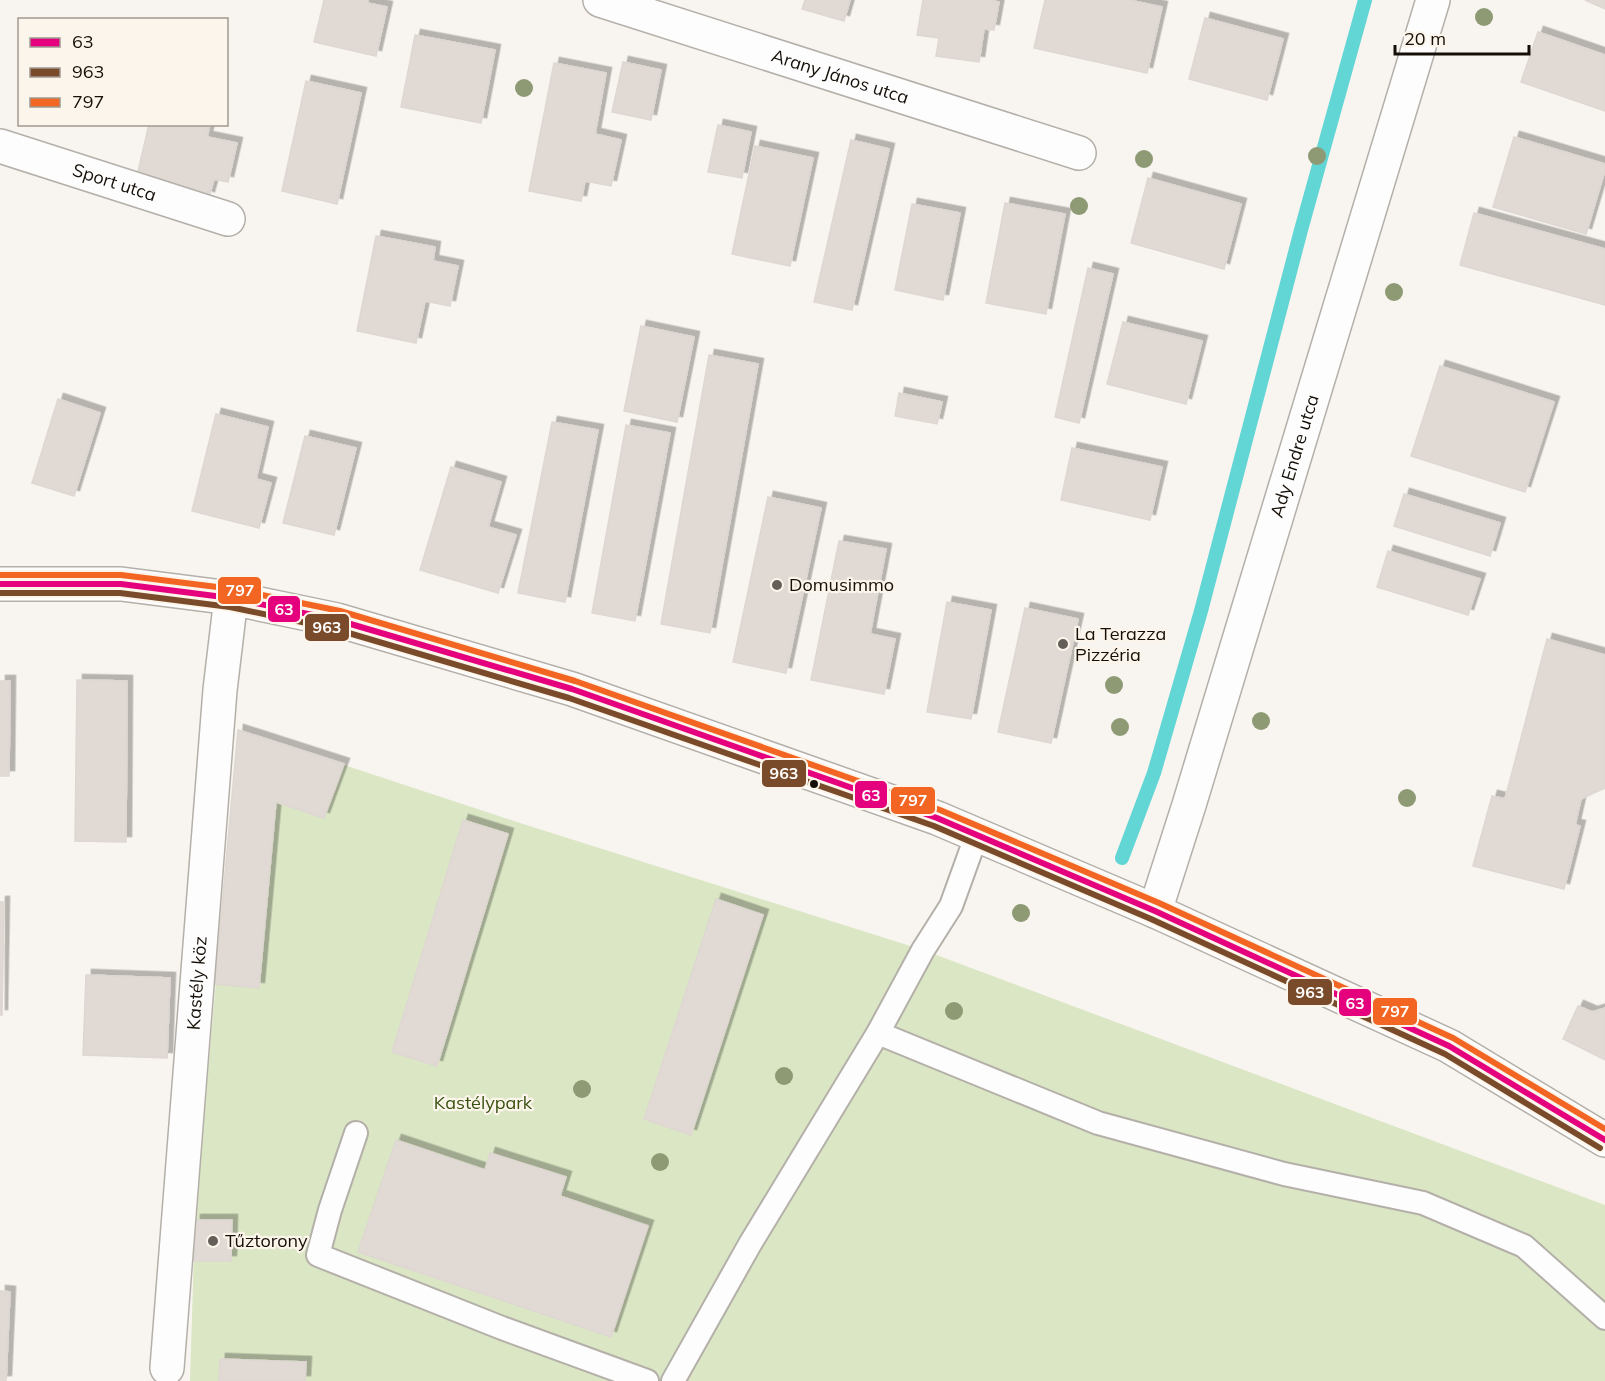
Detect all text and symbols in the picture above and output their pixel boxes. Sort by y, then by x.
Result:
legend [18,18,228,126]
scale bar [1395,18,1528,56]
text: 20 m [1404,27,1446,50]
text: 63 [72,30,94,53]
street label: Arany János utca [769,44,912,109]
text: 963 [72,60,104,83]
text: 797 [72,90,104,113]
street label: Sport utca [70,158,159,206]
street label: Ady Endre utca [1265,392,1324,520]
place label: Domusimmo [789,573,894,596]
line badge: 797 [217,576,262,605]
marker: Domusimmo [770,578,784,592]
text: 797 [226,580,254,600]
line badge: 63 [267,595,301,623]
text: 63 [274,599,294,619]
line badge: 963 [304,613,350,642]
text: 963 [313,617,341,637]
place label: La Terazza Pizzéria [1075,622,1166,666]
marker: La Terazza Pizzéria [1056,637,1070,651]
line badge: 963 [761,759,807,788]
text: 963 [770,763,798,783]
unlabelled marker [808,778,820,790]
line badge: 63 [854,780,888,809]
text: 63 [861,785,881,805]
line badge: 797 [890,786,936,815]
text: 797 [899,790,927,810]
street label: Kastély köz [181,935,212,1031]
line badge: 963 [1287,978,1333,1006]
text: 963 [1296,982,1324,1002]
line badge: 63 [1338,988,1372,1017]
text: 63 [1345,993,1365,1013]
line badge: 797 [1372,997,1418,1026]
text: 797 [1381,1001,1409,1021]
park label: Kastélypark [434,1091,533,1114]
place label: Tűztorony [225,1229,308,1252]
marker: Tűztorony [206,1234,220,1248]

